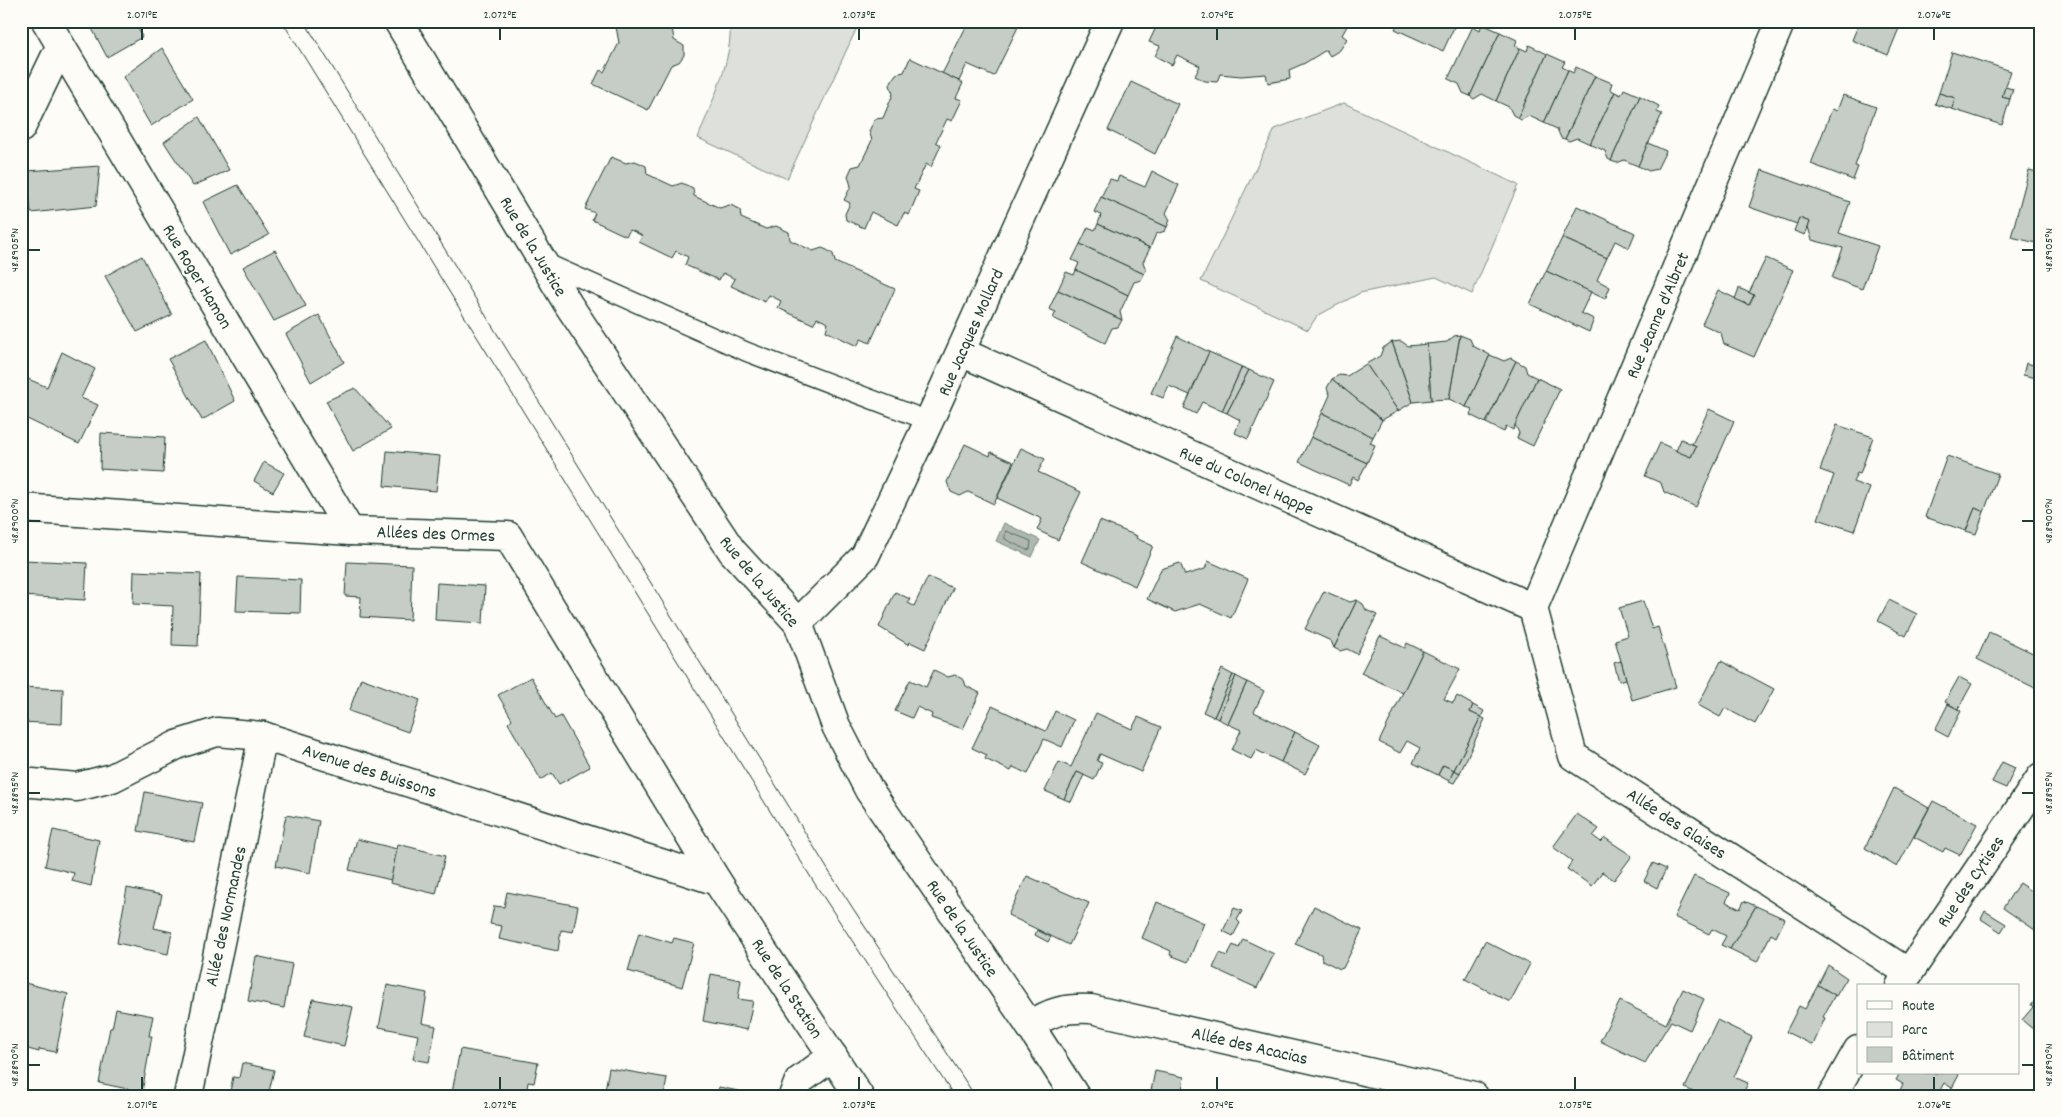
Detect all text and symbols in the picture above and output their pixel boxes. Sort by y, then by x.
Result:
text: 2.071°E [127,7,158,24]
text: 2.072°E [484,7,517,24]
text: 2.073°E [842,7,876,24]
text: 2.074°E [1201,7,1234,24]
text: 2.075°E [1558,7,1592,24]
text: 2.076°E [1917,7,1951,24]
street label: Rue de la Justice [492,192,572,302]
street label: Rue Roger Hamon [155,220,237,334]
text: 48.8905°N [7,228,24,272]
text: 48.8905°N [2041,228,2058,272]
street label: Rue Jeanne d'Albret [1621,249,1697,383]
street label: Rue Jacques Mollard [933,265,1012,401]
street label: Rue du Colonel Happe [1175,441,1317,523]
text: 48.8900°N [7,498,24,543]
text: 48.8900°N [2041,498,2058,543]
street label: Allées des Ormes [376,521,496,550]
street label: Rue de la Justice [712,531,804,634]
street label: Avenue des Buissons [299,739,440,806]
text: 48.8895°N [7,772,24,814]
text: 48.8895°N [2041,772,2058,814]
street label: Allée des Glaises [1621,783,1730,867]
street label: Rue des Cytises [1932,832,2012,933]
street label: Allée des Normandes [200,844,255,989]
street label: Rue de la Justice [919,876,1003,983]
street label: Rue de la Station [744,934,828,1044]
legend [1857,984,2020,1074]
text: Route [1902,996,1935,1018]
text: Parc [1902,1020,1927,1042]
street label: Allée des Acacias [1189,1022,1310,1073]
text: 48.8890°N [7,1043,24,1087]
text: 48.8890°N [2041,1043,2058,1087]
text: Bâtiment [1902,1046,1955,1068]
text: 2.071°E [127,1097,158,1114]
text: 2.072°E [484,1097,517,1114]
text: 2.073°E [842,1097,876,1114]
text: 2.074°E [1201,1097,1234,1114]
text: 2.075°E [1558,1097,1592,1114]
text: 2.076°E [1917,1097,1951,1114]

